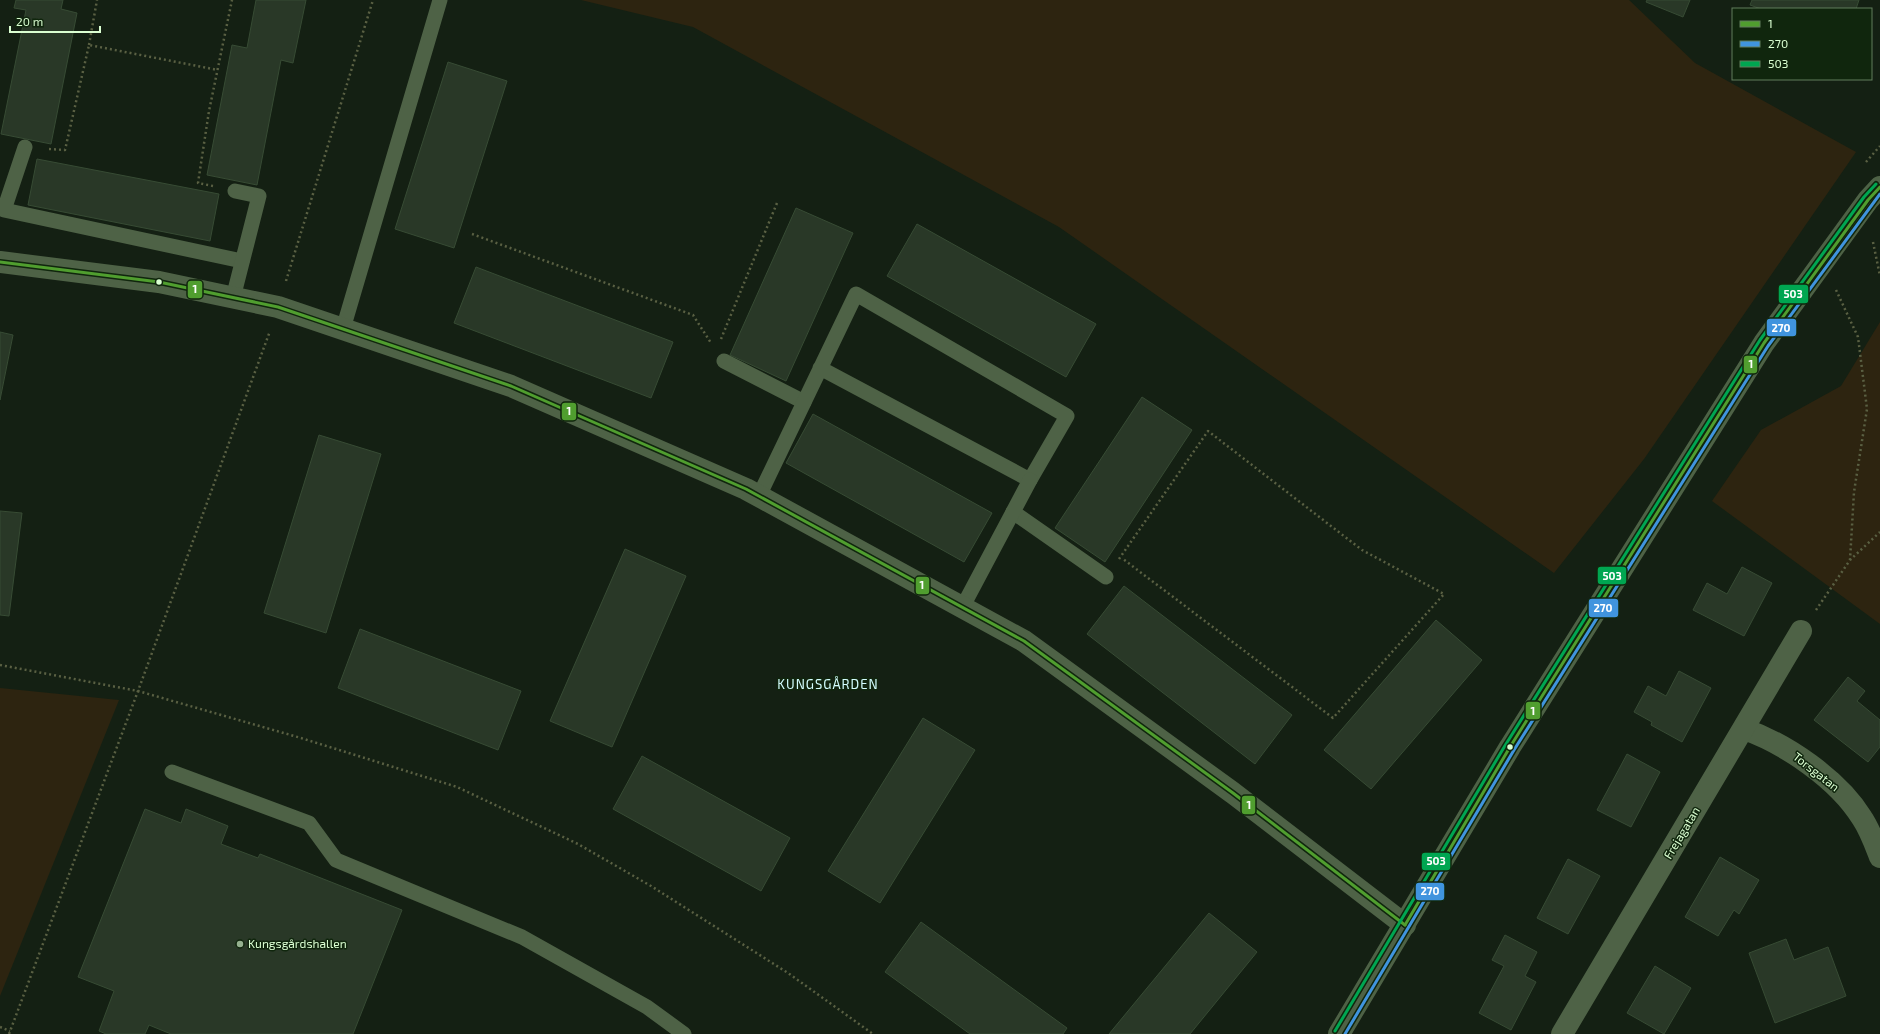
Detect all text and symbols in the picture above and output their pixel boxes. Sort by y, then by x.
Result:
scale bar [10,8,100,34]
legend [1732,8,1872,80]
text: 20 m [16,14,43,28]
text: 1 [1768,16,1773,30]
text: 270 [1768,36,1788,50]
text: 503 [1768,56,1788,70]
unlabelled marker [154,277,164,287]
line badge: 1 [187,280,203,299]
text: 1 [193,282,197,295]
line badge: 503 [1778,284,1809,304]
text: 503 [1783,287,1803,300]
line badge: 270 [1766,318,1797,337]
text: 270 [1771,321,1791,334]
line badge: 1 [1743,355,1758,374]
text: 1 [1749,357,1753,370]
line badge: 1 [561,402,577,421]
text: 1 [567,404,571,417]
line badge: 503 [1597,566,1627,585]
text: 503 [1602,569,1622,582]
line badge: 1 [915,576,930,595]
text: 1 [920,578,924,591]
line badge: 270 [1588,598,1619,618]
text: 270 [1593,601,1613,614]
district label: KUNGSGÅRDEN [777,676,879,692]
line badge: 1 [1525,701,1541,720]
text: 1 [1531,704,1535,717]
unlabelled marker [1505,742,1515,752]
street label: Torsgatan [1791,749,1842,794]
line badge: 1 [1241,795,1256,815]
text: 1 [1247,798,1251,811]
street label: Frejagatan [1660,804,1703,862]
line badge: 503 [1421,852,1451,871]
text: 503 [1426,854,1446,867]
line badge: 270 [1415,882,1445,901]
text: 270 [1420,884,1440,897]
place label: Kungsgårdshallen [248,936,347,950]
marker: Kungsgårdshallen [235,939,245,949]

